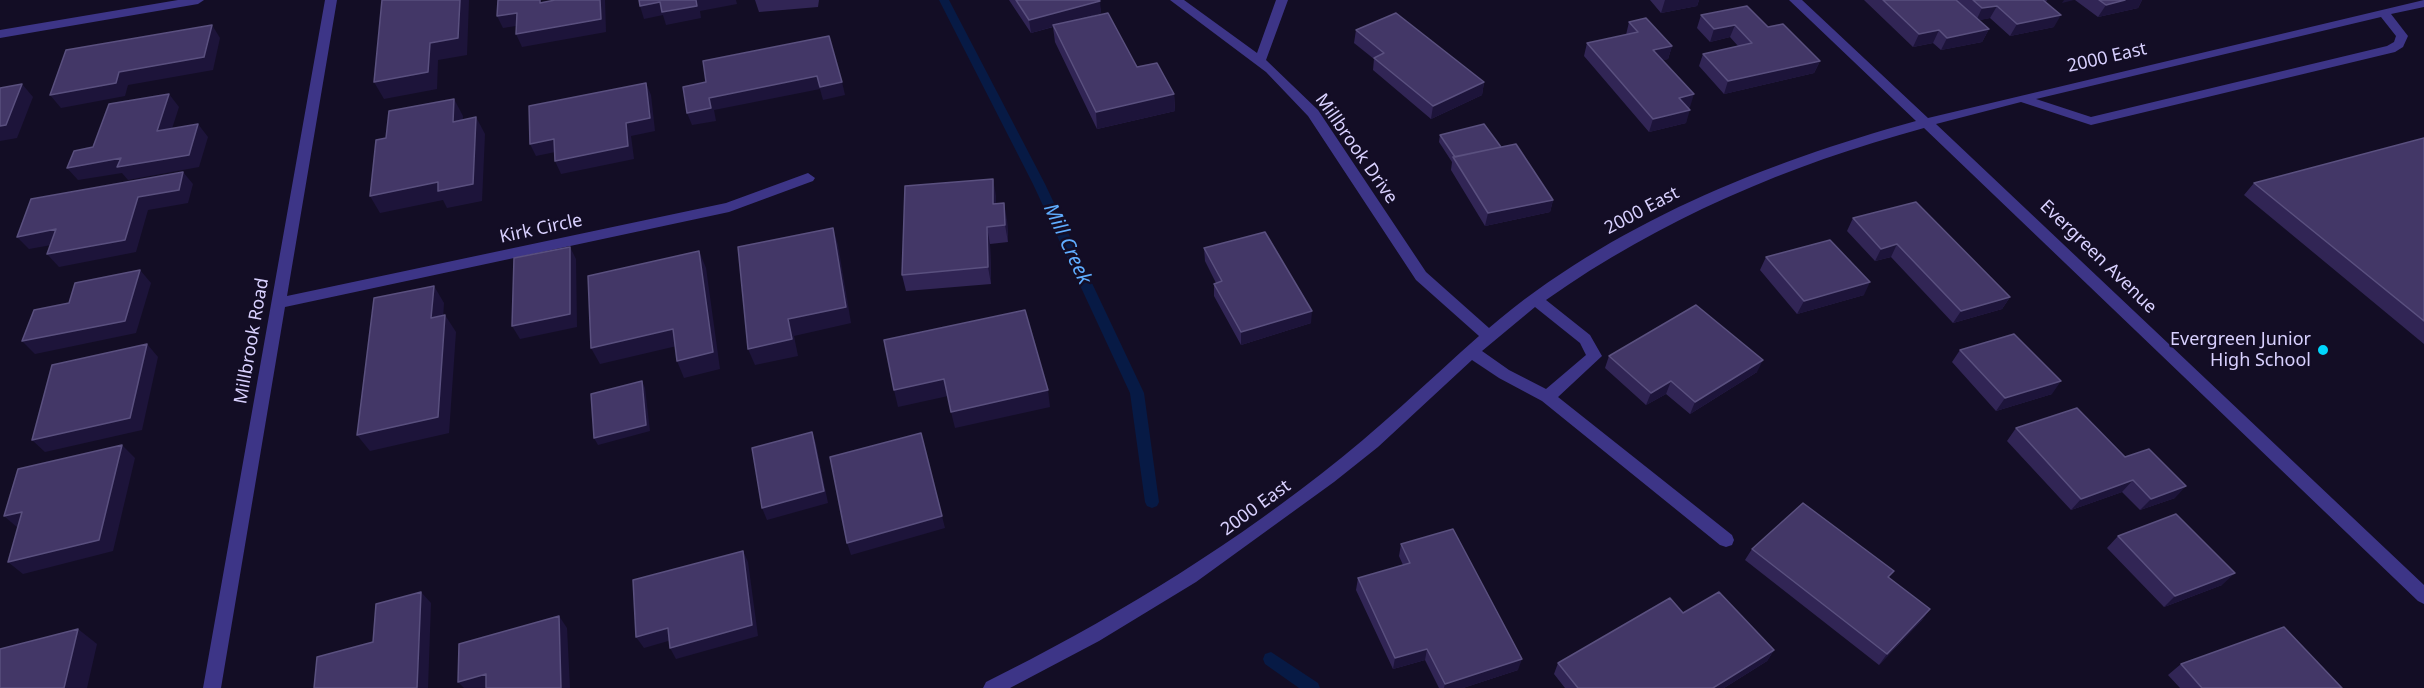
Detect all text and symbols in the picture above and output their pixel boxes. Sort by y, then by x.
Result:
street label: 2000 East [2065,38,2149,78]
street label: Millbrook Drive [1310,90,1402,208]
street label: 2000 East [1601,182,1683,240]
street label: Evergreen Avenue [2035,196,2161,318]
water label: Mill Creek [1038,200,1096,288]
street label: Kirk Circle [498,210,584,248]
street label: Millbrook Road [230,276,274,406]
place label: Evergreen Junior High School [2170,329,2311,372]
marker: Evergreen Junior High School [2316,343,2330,357]
street label: 2000 East [1217,475,1295,541]

